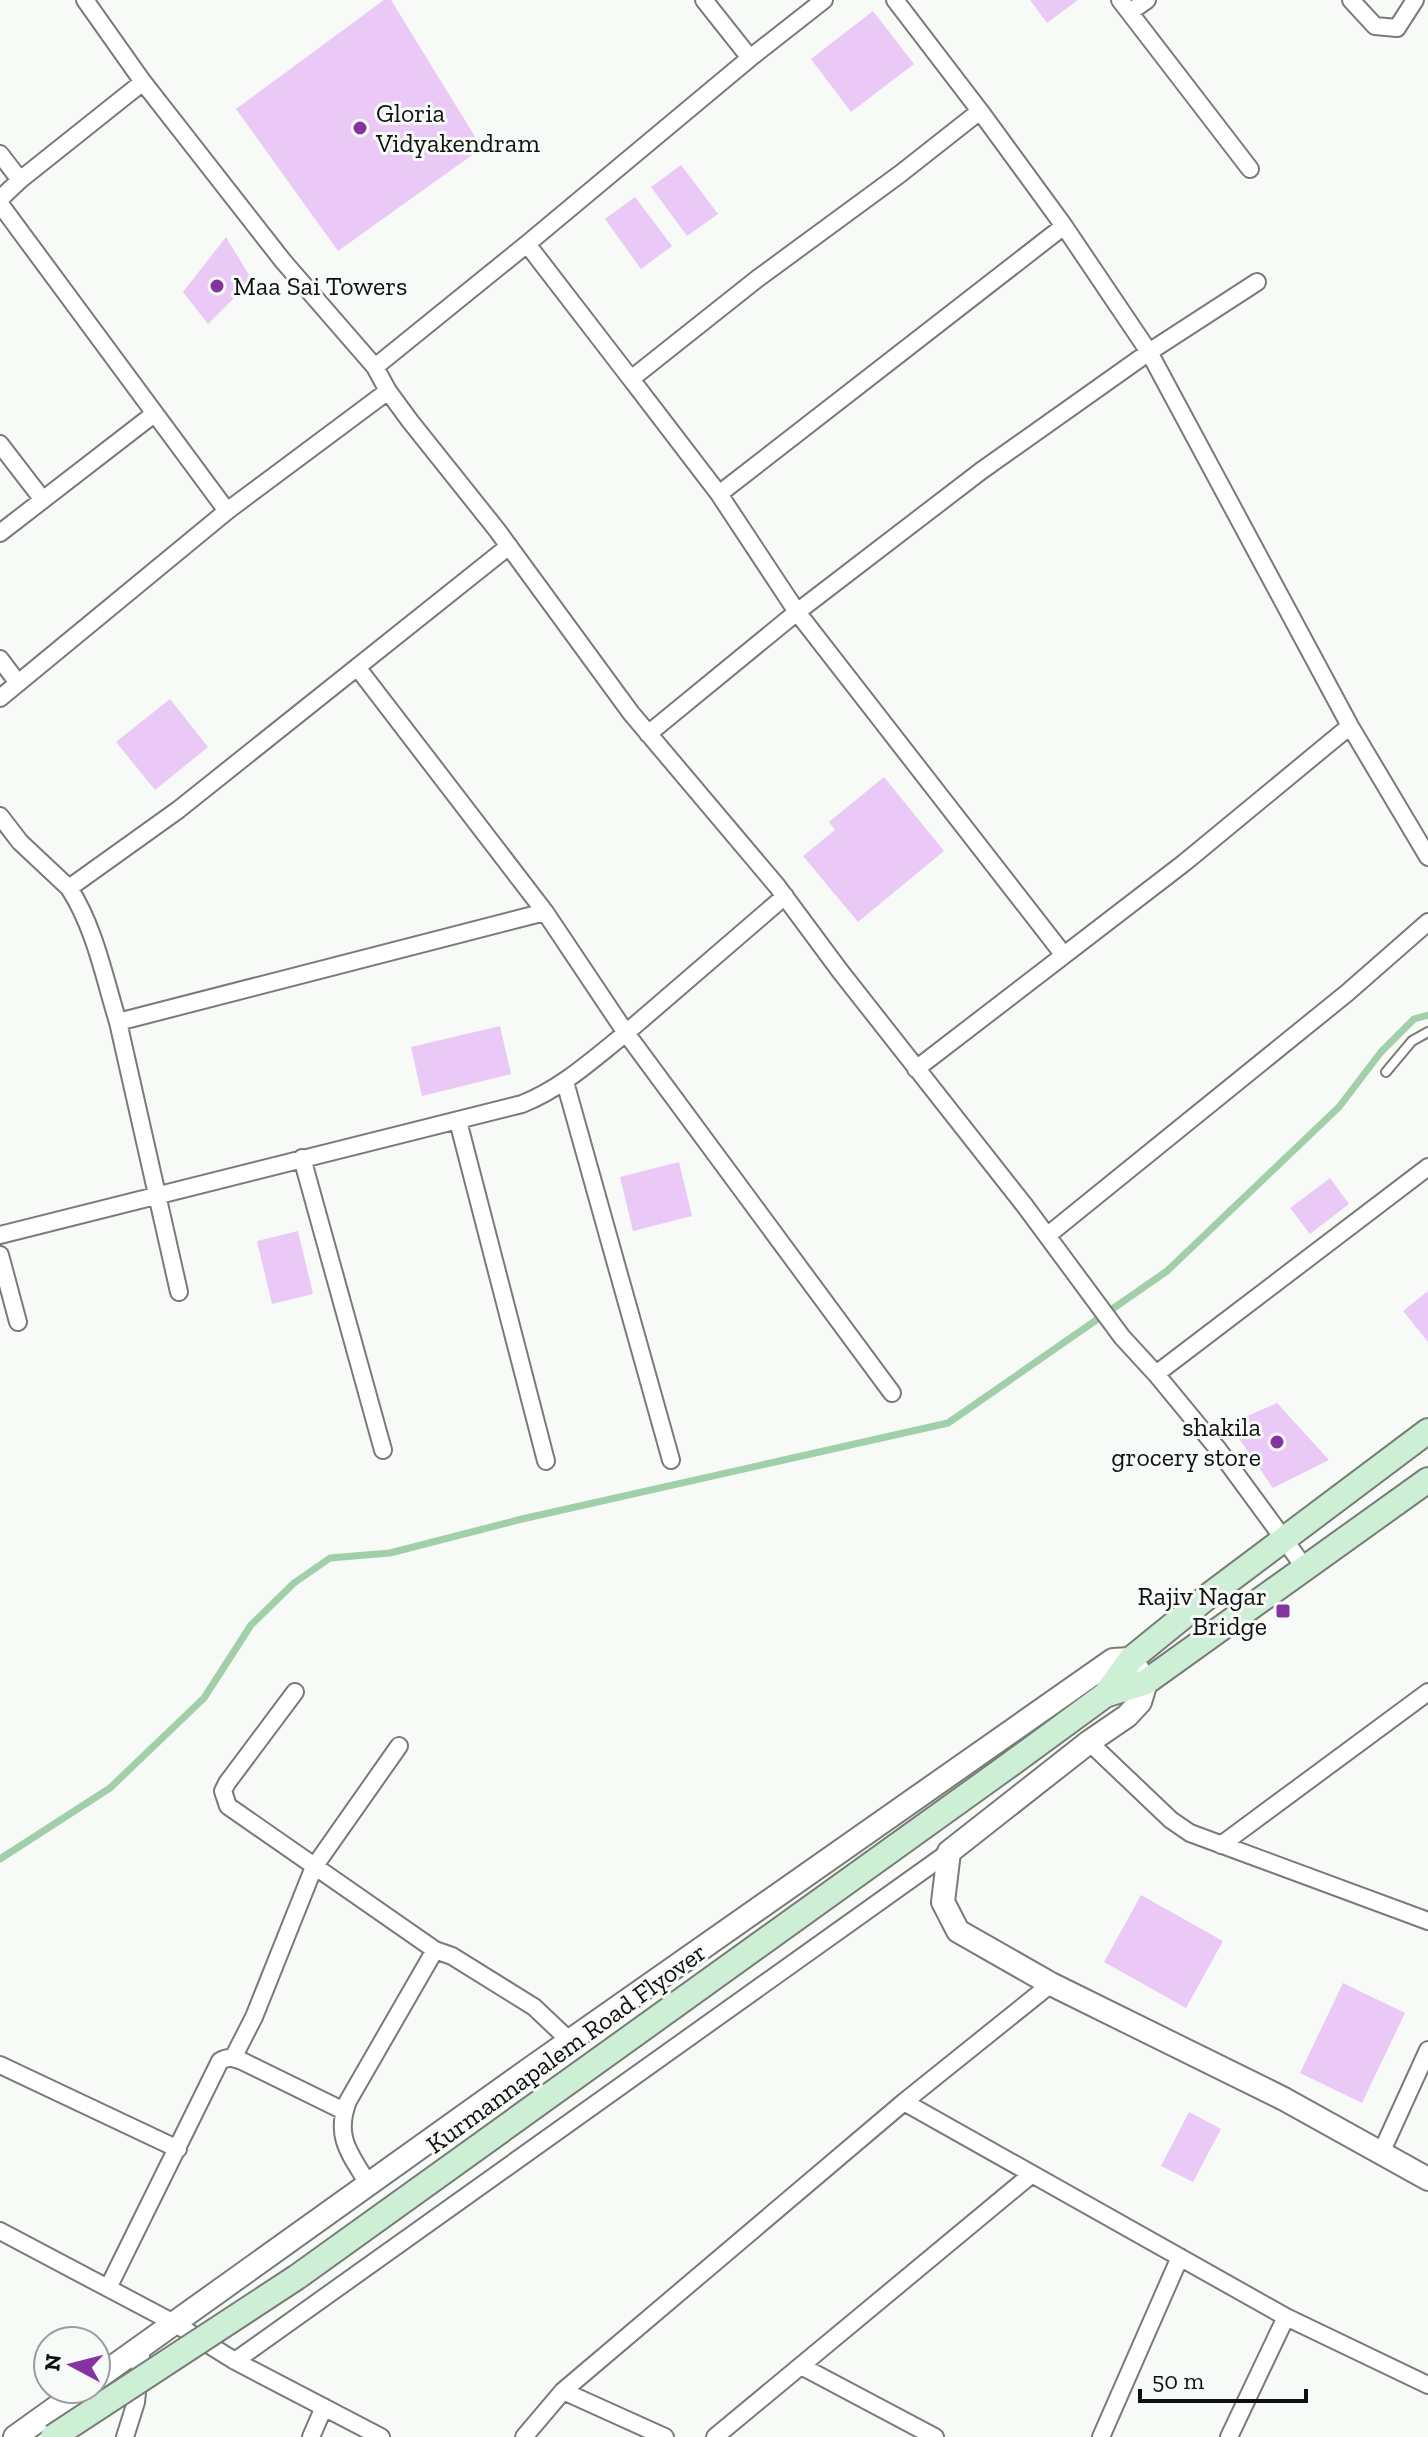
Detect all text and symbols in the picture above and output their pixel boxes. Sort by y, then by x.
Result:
place label: Gloria Vidyakendram [375,97,540,159]
marker: Gloria Vidyakendram [351,119,369,137]
place label: Maa Sai Towers [233,270,408,302]
marker: Maa Sai Towers [208,277,226,295]
place label: shakila grocery store [1111,1411,1261,1473]
marker: shakila grocery store [1268,1433,1286,1451]
place label: Rajiv Nagar Bridge [1138,1580,1267,1642]
marker: Rajiv Nagar Bridge [1274,1602,1292,1620]
street label: Kurmannapalem Road Flyover [420,1936,712,2160]
north arrow [32,2325,112,2405]
text: N [38,2352,67,2373]
scale bar [1140,2353,1306,2403]
text: 50 m [1152,2366,1205,2395]

